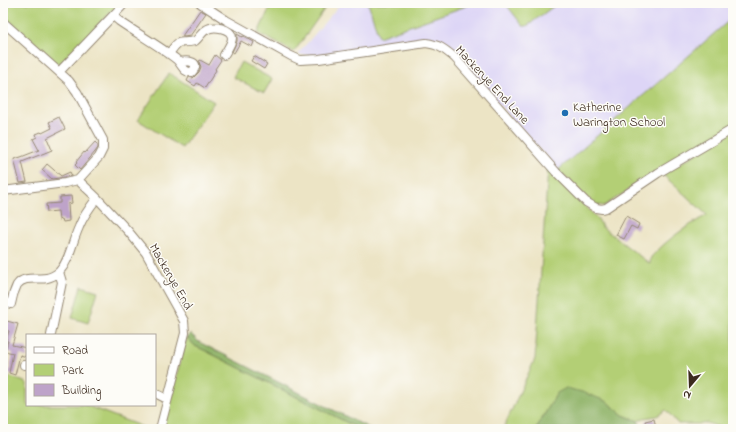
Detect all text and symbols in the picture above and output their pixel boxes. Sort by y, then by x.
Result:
street label: Mackerye End Lane [450,41,534,129]
place label: Katherine Warington School [573,98,665,133]
marker: Katherine Warington School [560,108,570,118]
street label: Mackerye End [143,240,198,315]
legend [26,334,156,406]
text: Road [62,342,88,360]
text: Park [62,362,84,380]
north arrow [670,366,710,406]
text: Building [61,382,101,401]
text: N [681,386,693,403]

